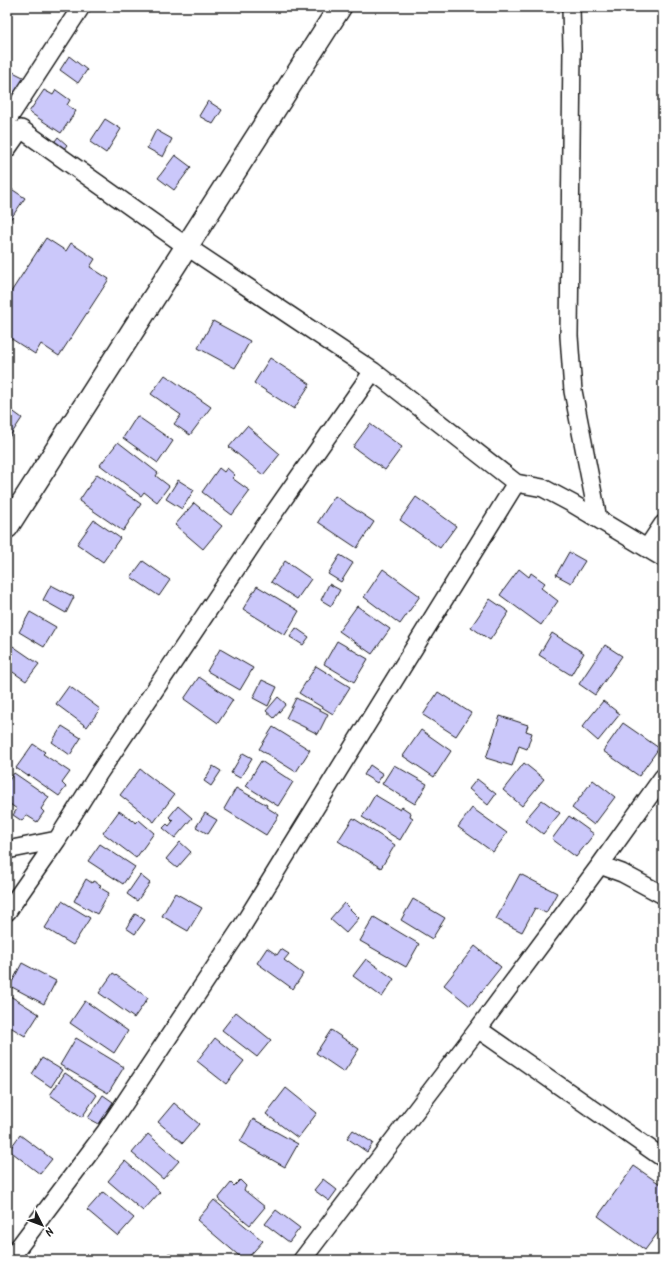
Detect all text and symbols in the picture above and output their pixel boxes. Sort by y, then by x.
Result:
north arrow [22,1205,62,1245]
text: N [40,1222,58,1240]

